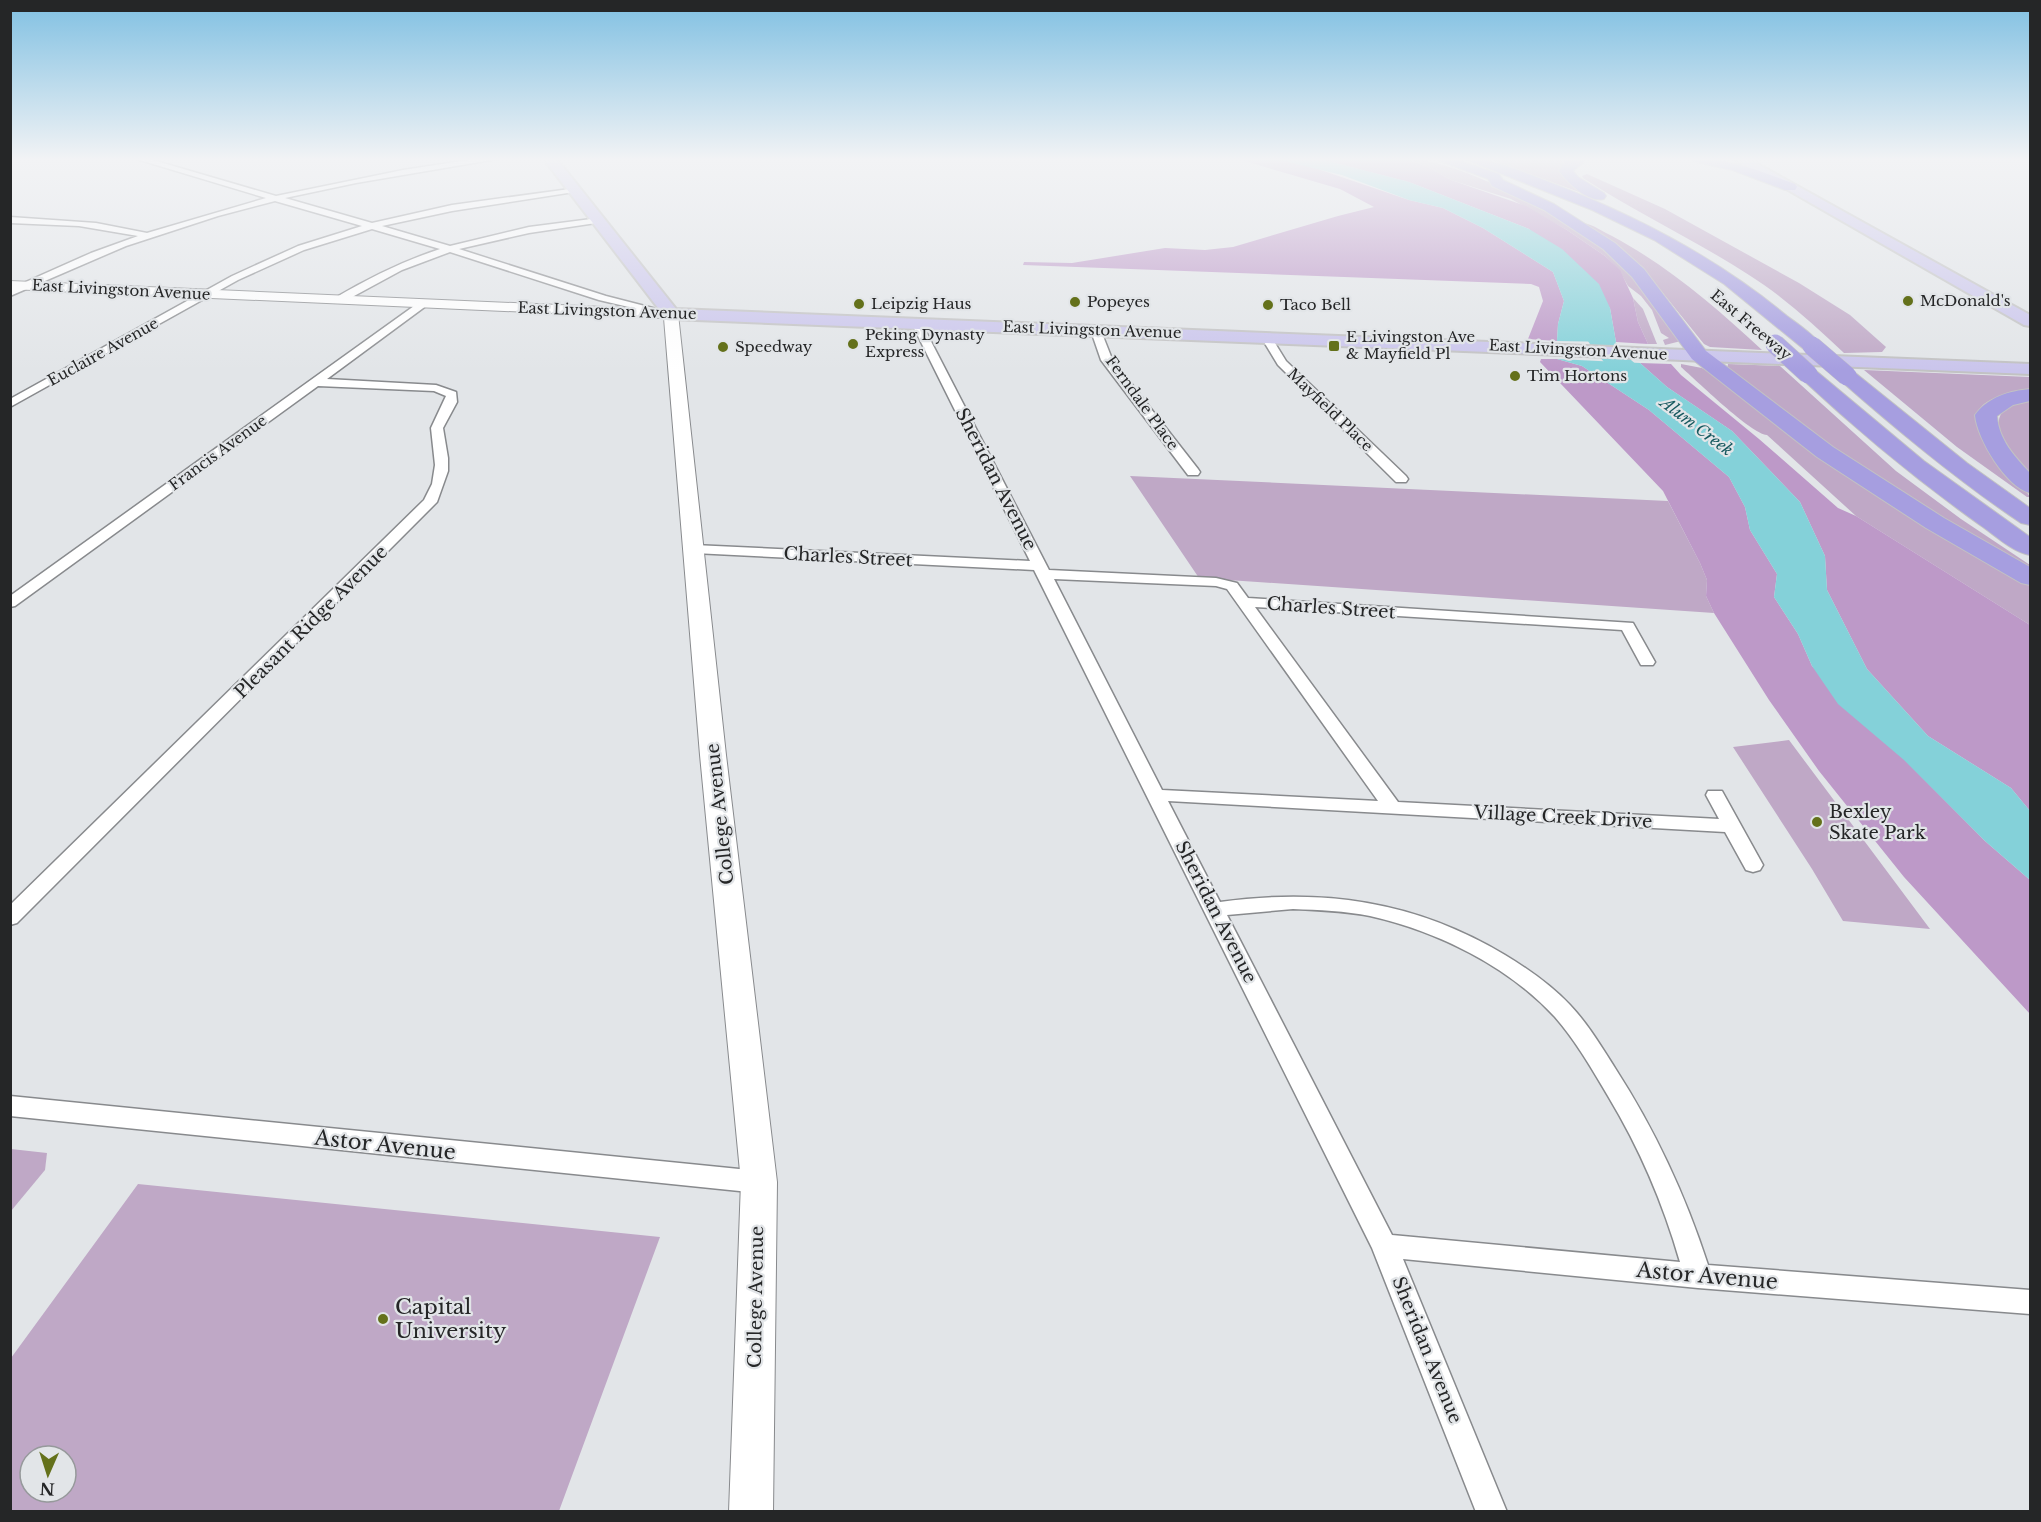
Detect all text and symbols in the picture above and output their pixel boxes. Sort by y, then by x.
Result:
street label: East Livingston Avenue [31,275,211,304]
street label: East Freeway [1707,285,1796,364]
place label: McDonald's [1920,291,2011,310]
place label: Popeyes [1087,292,1150,311]
place label: Leipzig Haus [871,294,972,313]
marker: McDonald's [1901,294,1915,308]
marker: Popeyes [1068,295,1082,309]
place label: Taco Bell [1280,295,1351,314]
marker: Leipzig Haus [852,297,866,311]
street label: East Livingston Avenue [517,298,697,323]
marker: Taco Bell [1261,298,1275,312]
street label: Euclaire Avenue [44,313,161,390]
street label: East Livingston Avenue [1002,317,1182,342]
place label: Peking Dynasty Express [865,325,985,361]
place label: E Livingston Ave & Mayfield Pl [1346,327,1475,363]
street label: East Livingston Avenue [1488,335,1668,364]
place label: Speedway [735,337,813,356]
marker: Peking Dynasty Express [846,337,860,351]
marker: E Livingston Ave & Mayfield Pl [1327,339,1341,353]
marker: Speedway [716,340,730,354]
street label: Ferndale Place [1102,352,1183,454]
street label: Mayfield Place [1284,364,1377,455]
place label: Tim Hortons [1527,366,1627,385]
marker: Tim Hortons [1508,369,1522,383]
water label: Alum Creek [1655,391,1737,460]
street label: Sheridan Avenue [951,404,1041,554]
street label: Francis Avenue [165,411,270,495]
street label: Pleasant Ridge Avenue [230,541,392,703]
street label: Charles Street [783,543,913,571]
street label: Charles Street [1266,593,1396,623]
street label: College Avenue [702,742,738,886]
street label: Village Creek Drive [1472,801,1653,833]
place label: Bexley Skate Park [1829,801,1926,844]
marker: Bexley Skate Park [1810,815,1824,829]
street label: Sheridan Avenue [1171,837,1261,987]
street label: Astor Avenue [312,1125,457,1165]
street label: College Avenue [744,1226,768,1368]
street label: Astor Avenue [1634,1257,1779,1295]
street label: Sheridan Avenue [1387,1273,1467,1427]
place label: Capital University [395,1294,507,1344]
marker: Capital University [376,1312,390,1326]
north arrow [18,1444,78,1504]
text: N [39,1479,55,1499]

